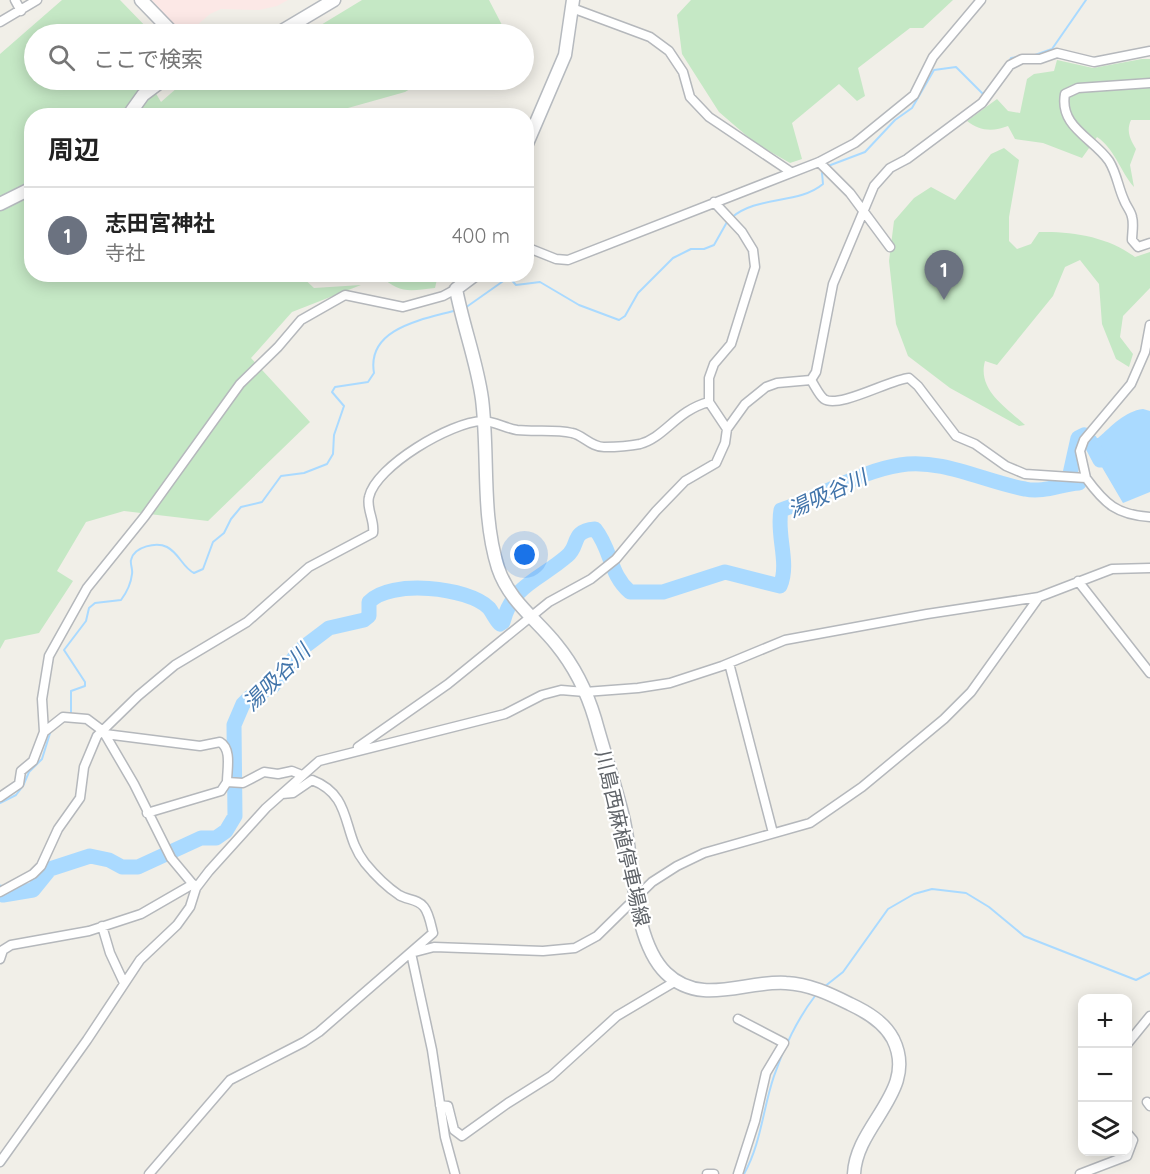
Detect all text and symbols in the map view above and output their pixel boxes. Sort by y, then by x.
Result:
search box [24,24,534,90]
icon: search [45,41,78,74]
text: ここで検索 [93,45,203,73]
text: 周辺 [48,133,100,166]
text: 志田宮神社 [105,209,215,237]
text: 1 [64,223,71,248]
text: 400 m [452,223,510,248]
text: 寺社 [105,240,145,265]
pin: 1 [924,250,964,300]
water label: 湯吸谷川 [783,463,872,523]
your location [510,540,539,569]
water label: 湯吸谷川 [237,637,316,716]
street label: 川島西麻植停車場線 [591,747,655,929]
map controls [1078,994,1132,1156]
button: + [1078,994,1132,1048]
button: − [1078,1048,1132,1102]
button: layers [1078,1102,1132,1156]

